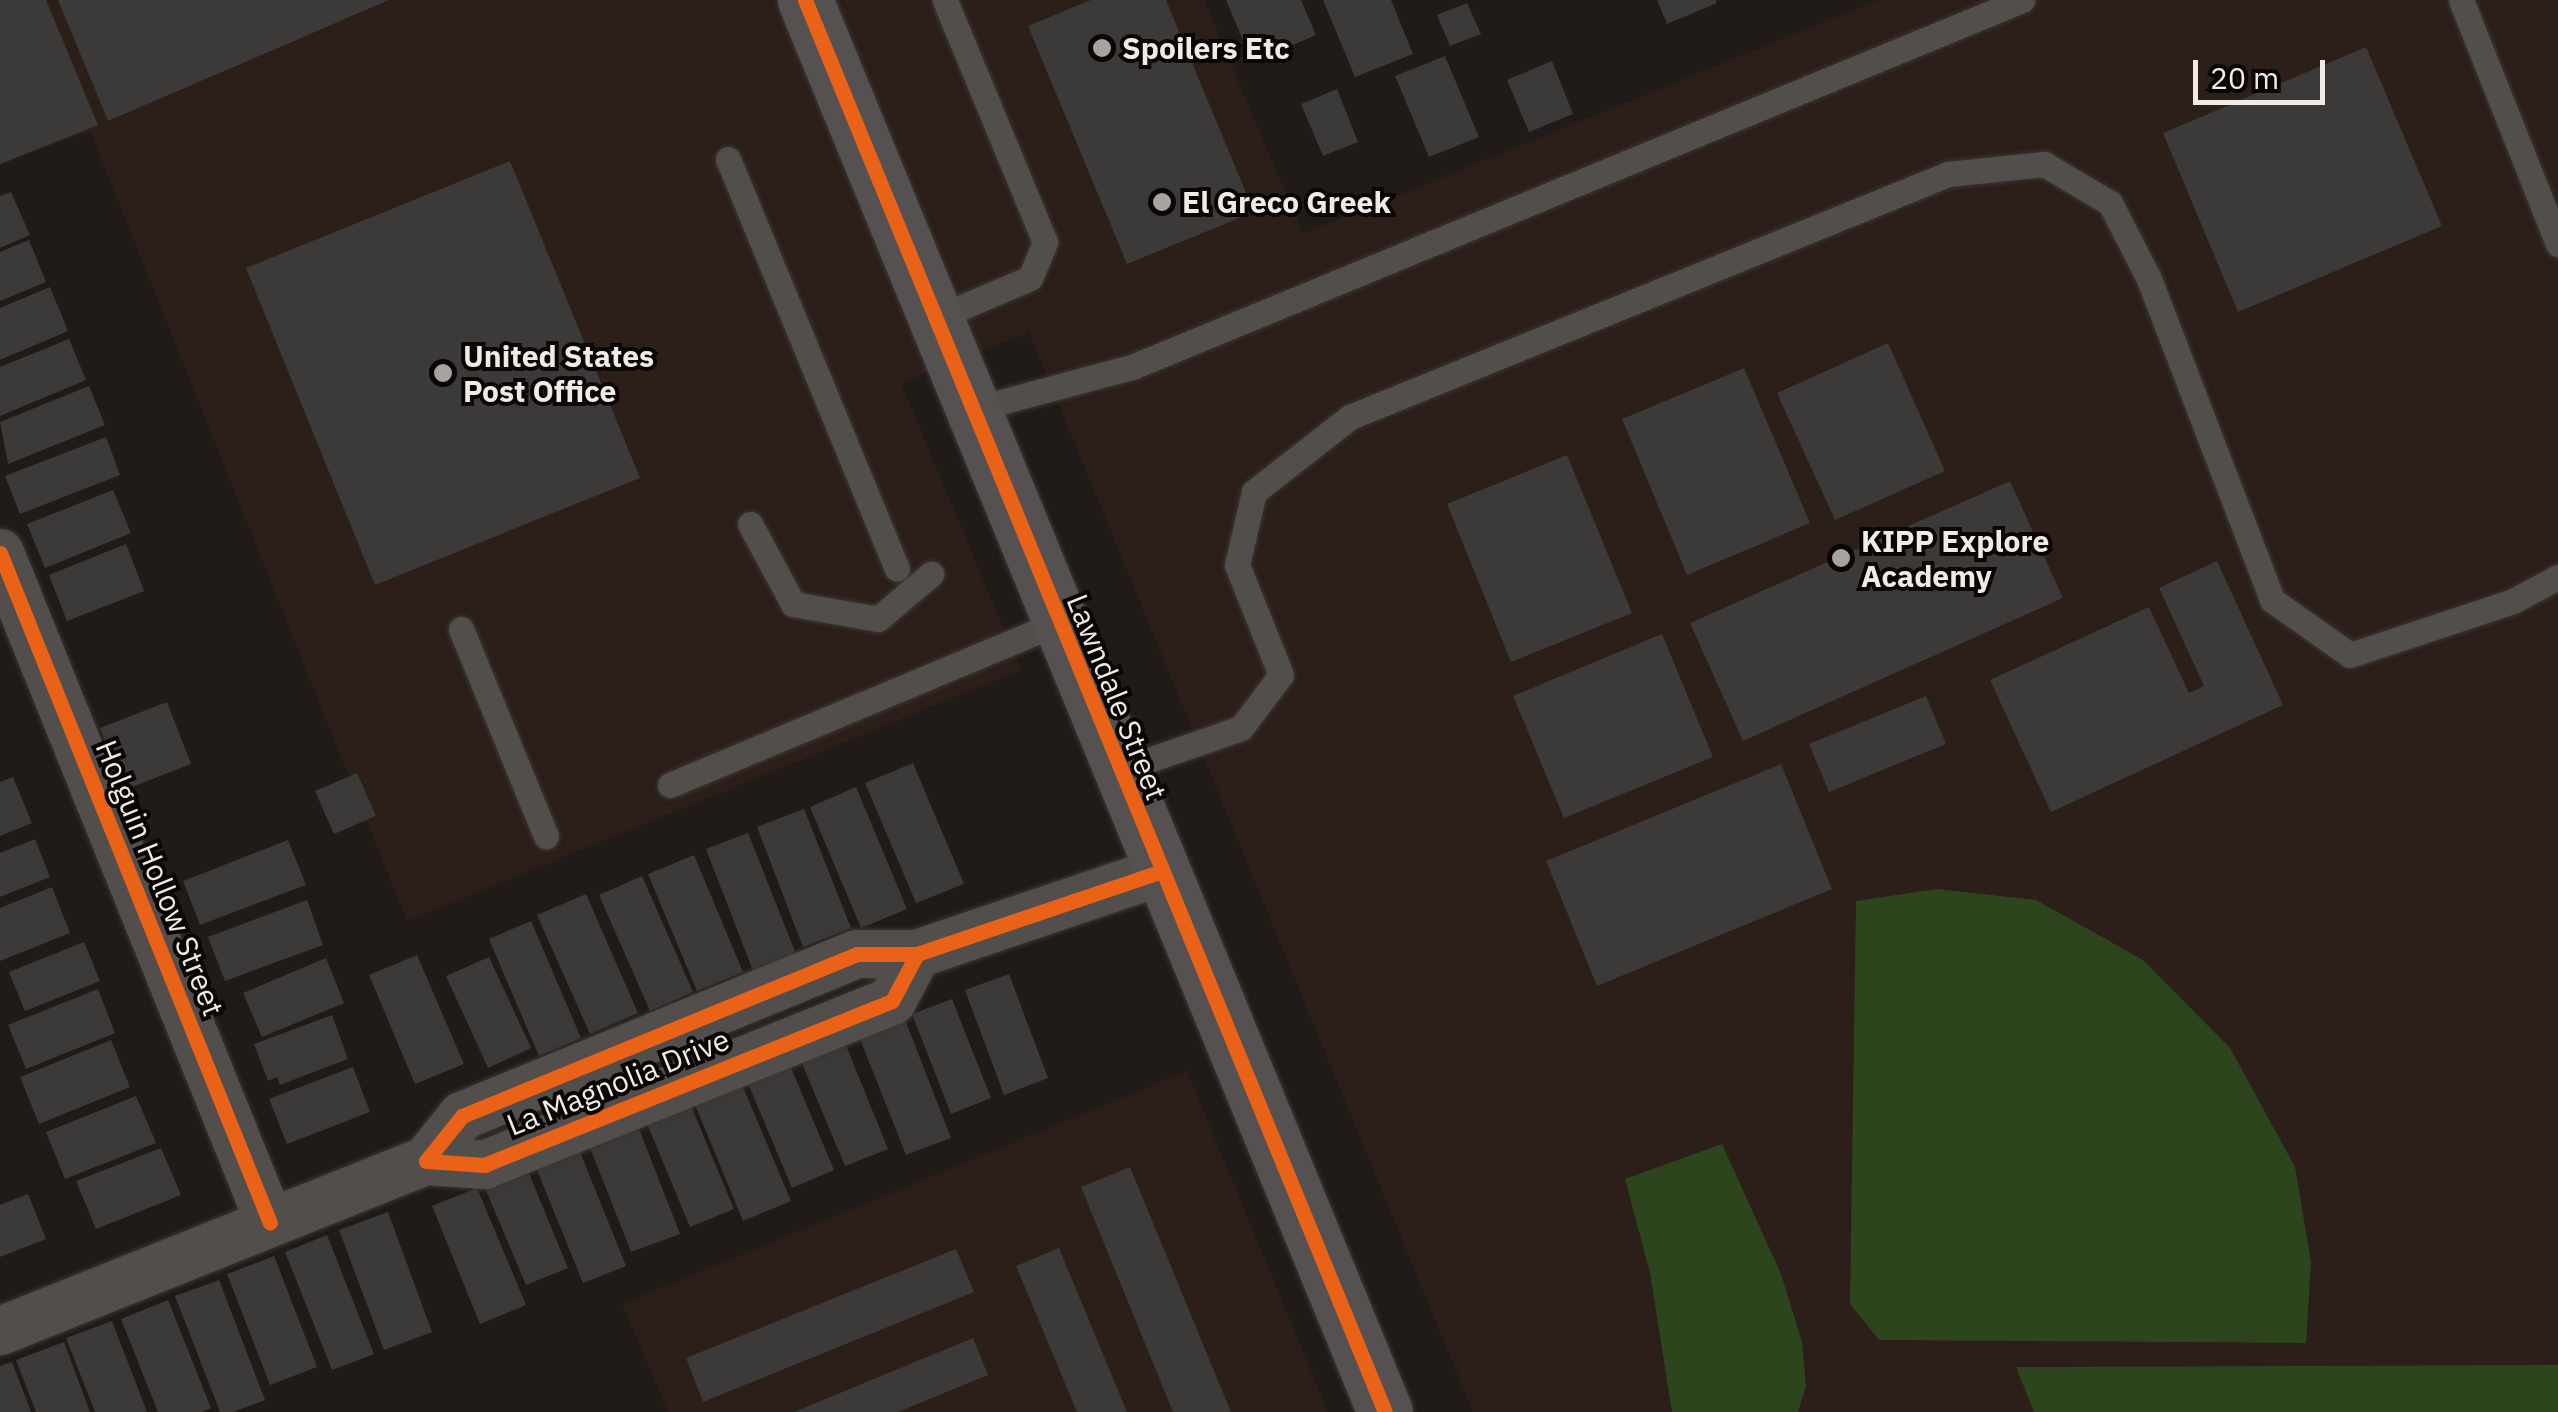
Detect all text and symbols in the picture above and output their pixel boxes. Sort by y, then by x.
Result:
place label: Spoilers Etc [1122,30,1290,66]
marker: Spoilers Etc [1091,37,1113,59]
scale bar [2198,40,2330,102]
text: 20 m [2210,58,2279,97]
place label: El Greco Greek [1182,184,1391,220]
marker: El Greco Greek [1151,191,1173,213]
place label: United States Post Office [463,338,654,408]
marker: United States Post Office [432,362,454,384]
place label: KIPP Explore Academy [1861,523,2049,594]
marker: KIPP Explore Academy [1830,547,1852,569]
street label: Lawndale Street [1059,589,1175,805]
street label: Holguin Hollow Street [88,735,232,1021]
street label: La Magnolia Drive [502,1021,734,1143]

